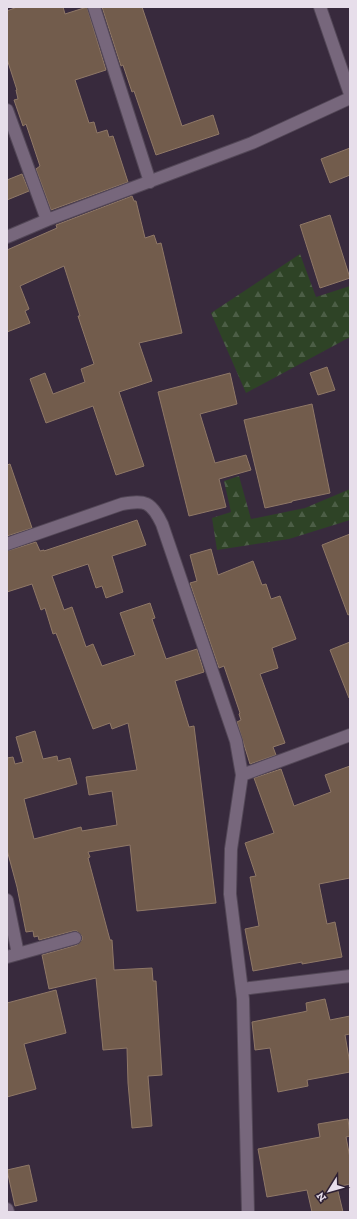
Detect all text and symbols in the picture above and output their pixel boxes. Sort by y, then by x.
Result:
north arrow [309,1171,349,1211]
text: N [313,1189,329,1204]

